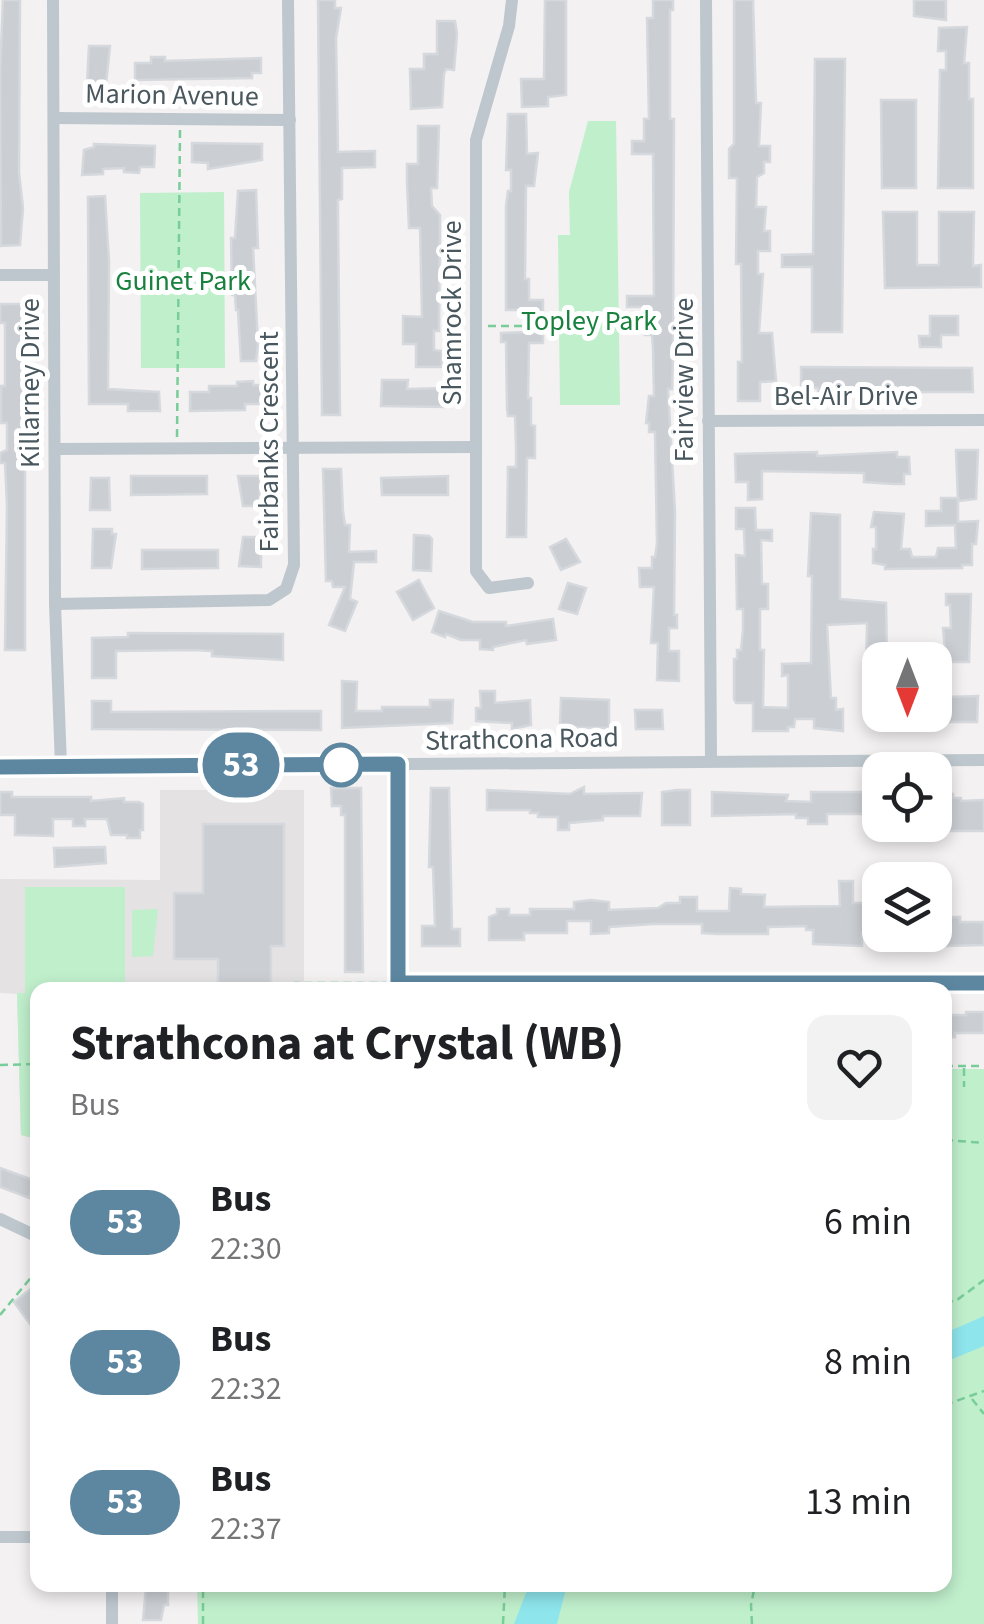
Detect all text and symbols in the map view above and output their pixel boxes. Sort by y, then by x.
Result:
street label: Marion Avenue [85,73,259,117]
street label: Shamrock Drive [432,220,472,406]
park label: Guinet Park [115,261,251,301]
street label: Killarney Drive [10,298,50,468]
street label: Fairview Drive [664,298,704,462]
park label: Topley Park [521,301,657,341]
street label: Fairbanks Crescent [249,331,289,553]
street label: Bel-Air Drive [774,376,918,416]
north arrow [862,642,952,732]
map controls [862,642,952,952]
street label: Strathcona Road [425,717,619,761]
line badge: 53 [196,732,286,798]
text: 53 [223,740,259,790]
unlabelled marker [320,744,362,786]
button: locate [862,752,952,842]
button: layers [862,862,952,952]
text: Strathcona at Crystal (WB) [70,1010,624,1078]
button: heart [807,1015,912,1120]
text: Bus [70,1082,120,1128]
text: Bus [210,1172,271,1226]
text: 6 min [824,1195,912,1249]
text: 53 [107,1197,143,1247]
text: 22:30 [210,1226,282,1272]
text: Bus [210,1312,271,1366]
text: 8 min [824,1335,912,1389]
text: 53 [107,1337,143,1387]
text: 22:32 [210,1366,282,1412]
text: Bus [210,1452,271,1506]
text: 13 min [805,1475,912,1529]
text: 53 [107,1477,143,1527]
text: 22:37 [210,1506,282,1552]

